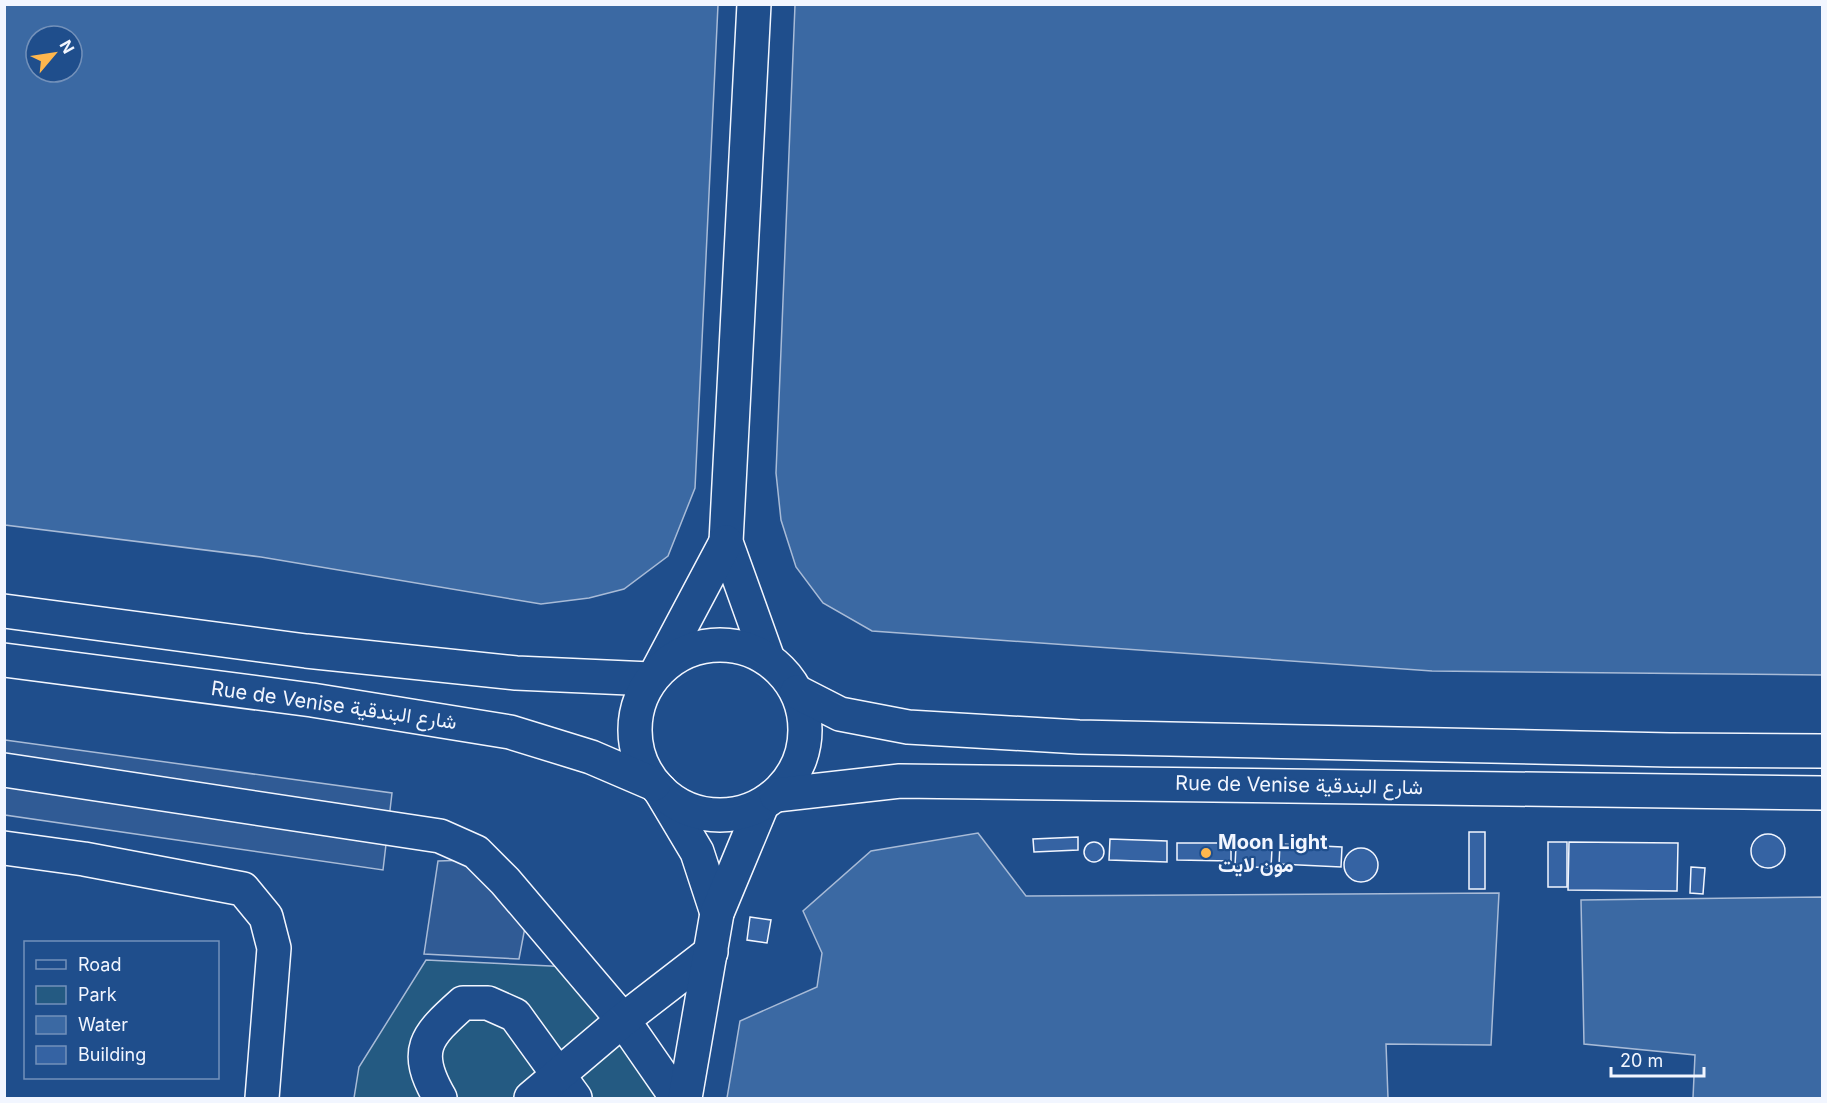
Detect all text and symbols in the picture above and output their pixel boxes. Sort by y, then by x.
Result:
north arrow [24,24,84,84]
text: N [55,37,79,57]
street label: Rue de Venise شارع البندقية [209,676,458,736]
street label: Rue de Venise شارع البندقية [1175,771,1423,801]
place label: Moon Light مون لايت [1218,830,1328,878]
marker: Moon Light مون لايت [1199,846,1213,860]
legend [24,941,219,1079]
text: Road [78,954,121,975]
text: Park [78,984,117,1005]
text: Water [78,1014,128,1035]
scale bar [1611,1040,1704,1078]
text: Building [78,1044,146,1065]
text: 20 m [1620,1050,1663,1071]

